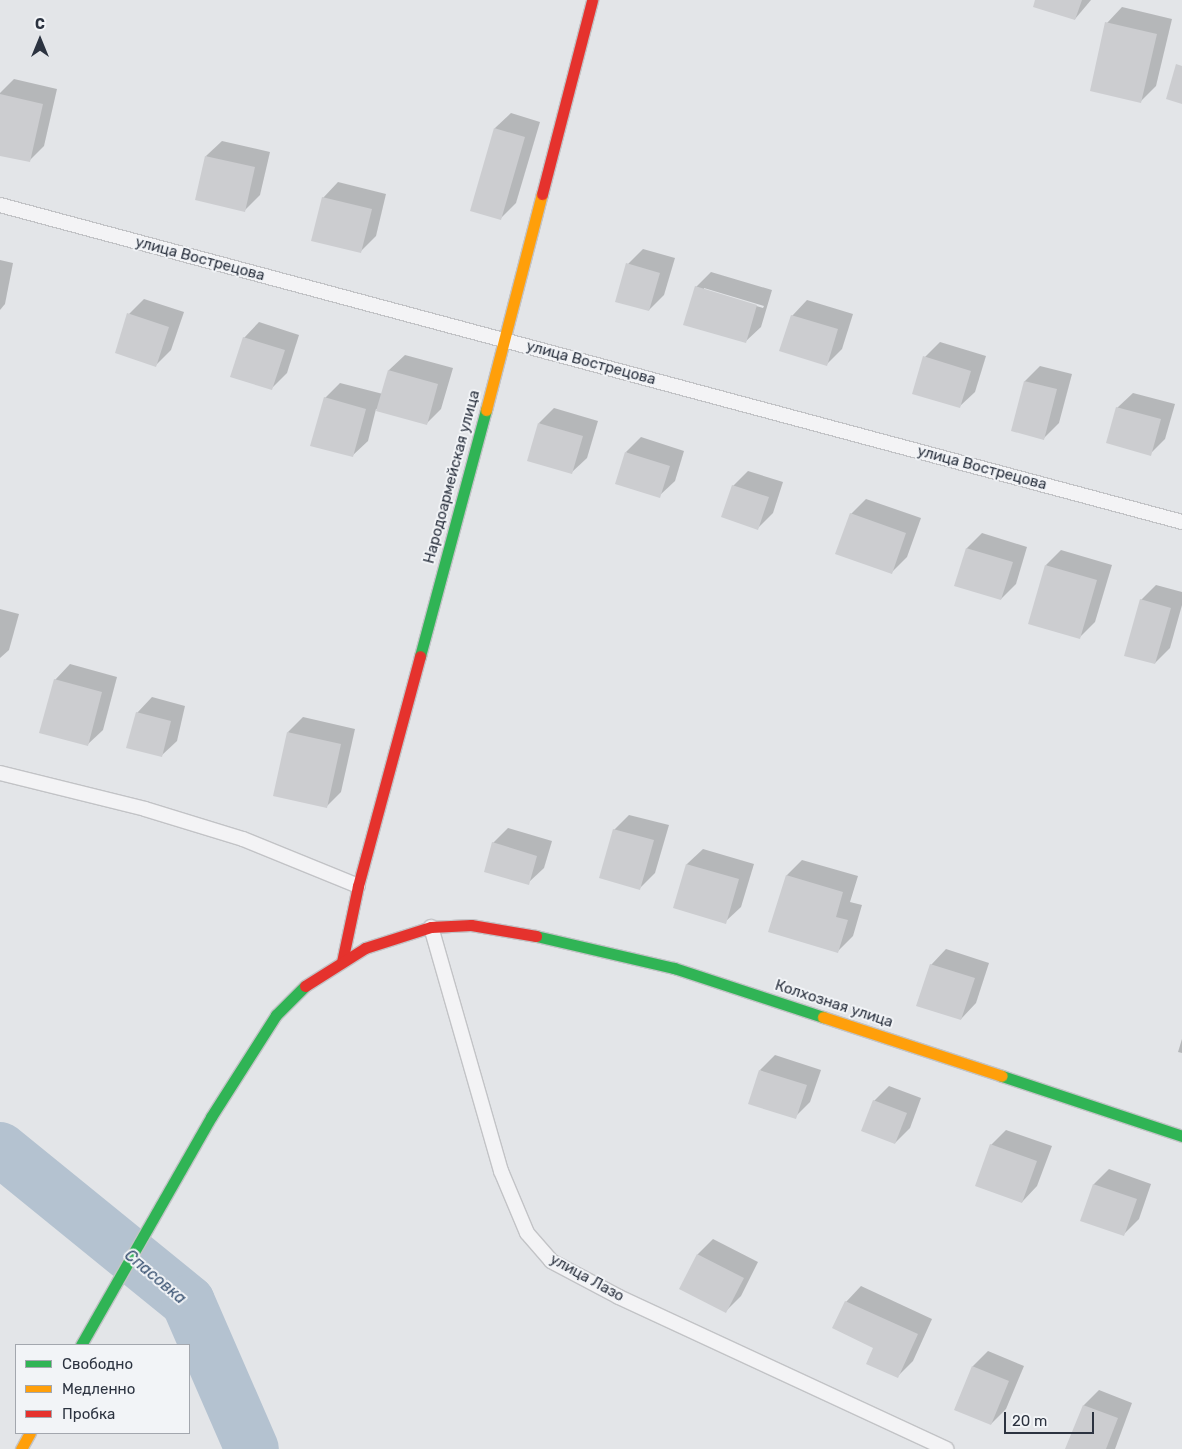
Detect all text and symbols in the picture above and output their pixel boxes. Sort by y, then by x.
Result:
north arrow [15,15,65,65]
text: С [35,16,45,33]
street label: улица Вострецова [133,233,267,285]
street label: улица Вострецова [524,337,658,389]
street label: Народоармейская улица [420,388,484,566]
street label: улица Вострецова [915,442,1049,494]
street label: Колхозная улица [773,976,895,1032]
water label: Спасовка [120,1246,190,1308]
street label: улица Лазо [547,1250,627,1306]
legend [15,1344,190,1434]
text: Свободно [62,1355,133,1373]
text: Медленно [62,1380,135,1398]
scale bar [1007,1402,1097,1434]
text: Пробка [62,1405,115,1423]
text: 20 m [1012,1412,1047,1430]

